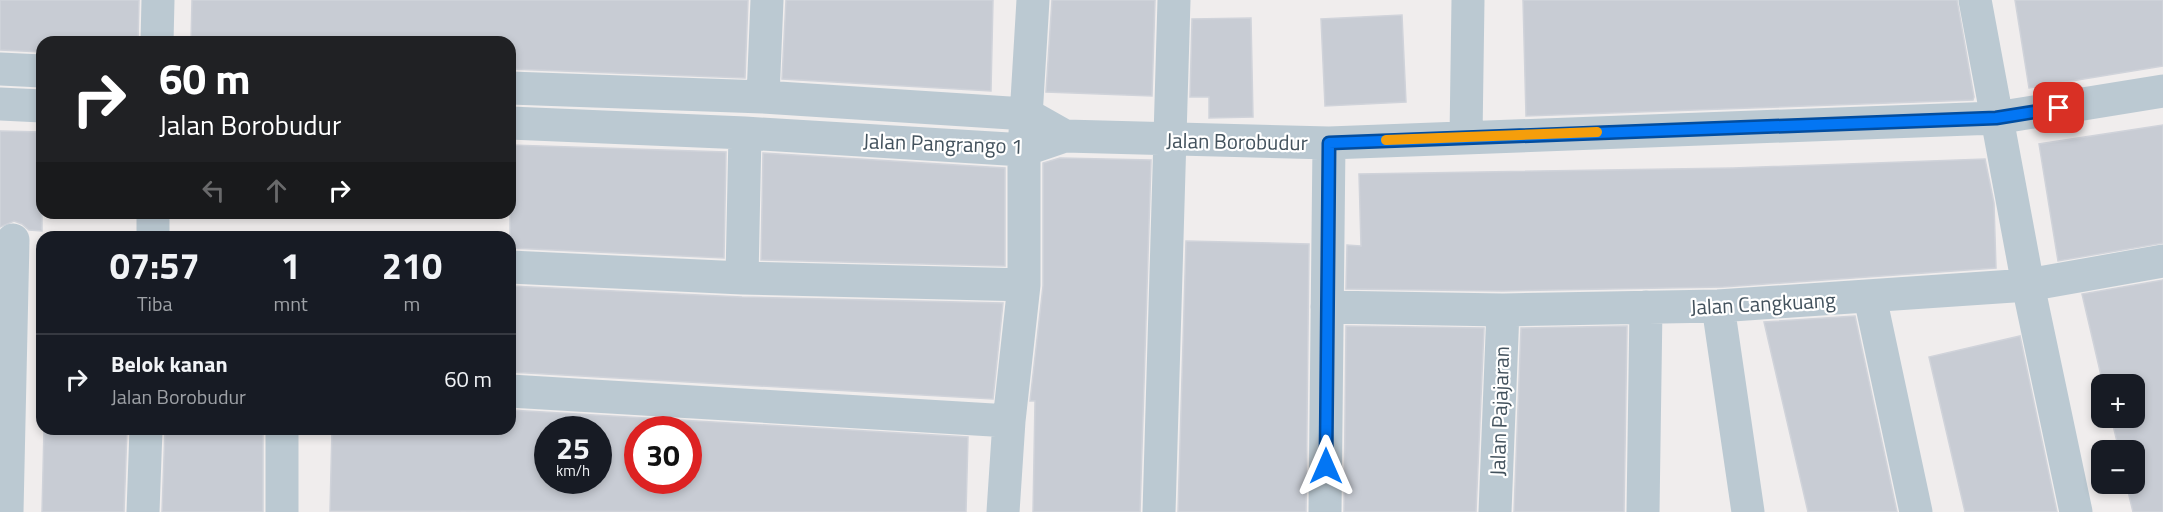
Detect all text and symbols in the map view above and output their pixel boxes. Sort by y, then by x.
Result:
text: 60 m [159,46,251,110]
icon: right [60,60,138,138]
pin [2033,82,2084,133]
icon: arrive [2042,91,2075,124]
text: Jalan Borobudur [159,104,341,145]
street label: Jalan Pangrango 1 [862,124,1024,162]
street label: Jalan Borobudur [1166,124,1308,158]
icon: left [197,174,230,207]
icon: ahead [260,174,293,207]
icon: right [323,174,356,207]
text: 07:57 [110,238,200,293]
text: 1 [281,238,301,293]
text: 210 [382,238,442,293]
street label: Jalan Cangkuang [1689,283,1837,323]
text: Tiba [137,288,172,319]
text: mnt [273,288,308,319]
text: m [404,288,420,319]
street label: Jalan Pajajaran [1481,345,1517,477]
text: Belok kanan [111,347,228,381]
text: 60 m [444,362,492,396]
icon: right [60,363,93,396]
map controls [2091,374,2145,494]
button: + [2091,374,2145,428]
text: Jalan Borobudur [111,381,246,412]
speed limit sign: 30 [624,416,702,494]
text: 25 [556,425,590,471]
position arrow [1294,434,1358,498]
button: − [2091,440,2145,494]
text: km/h [556,459,590,482]

